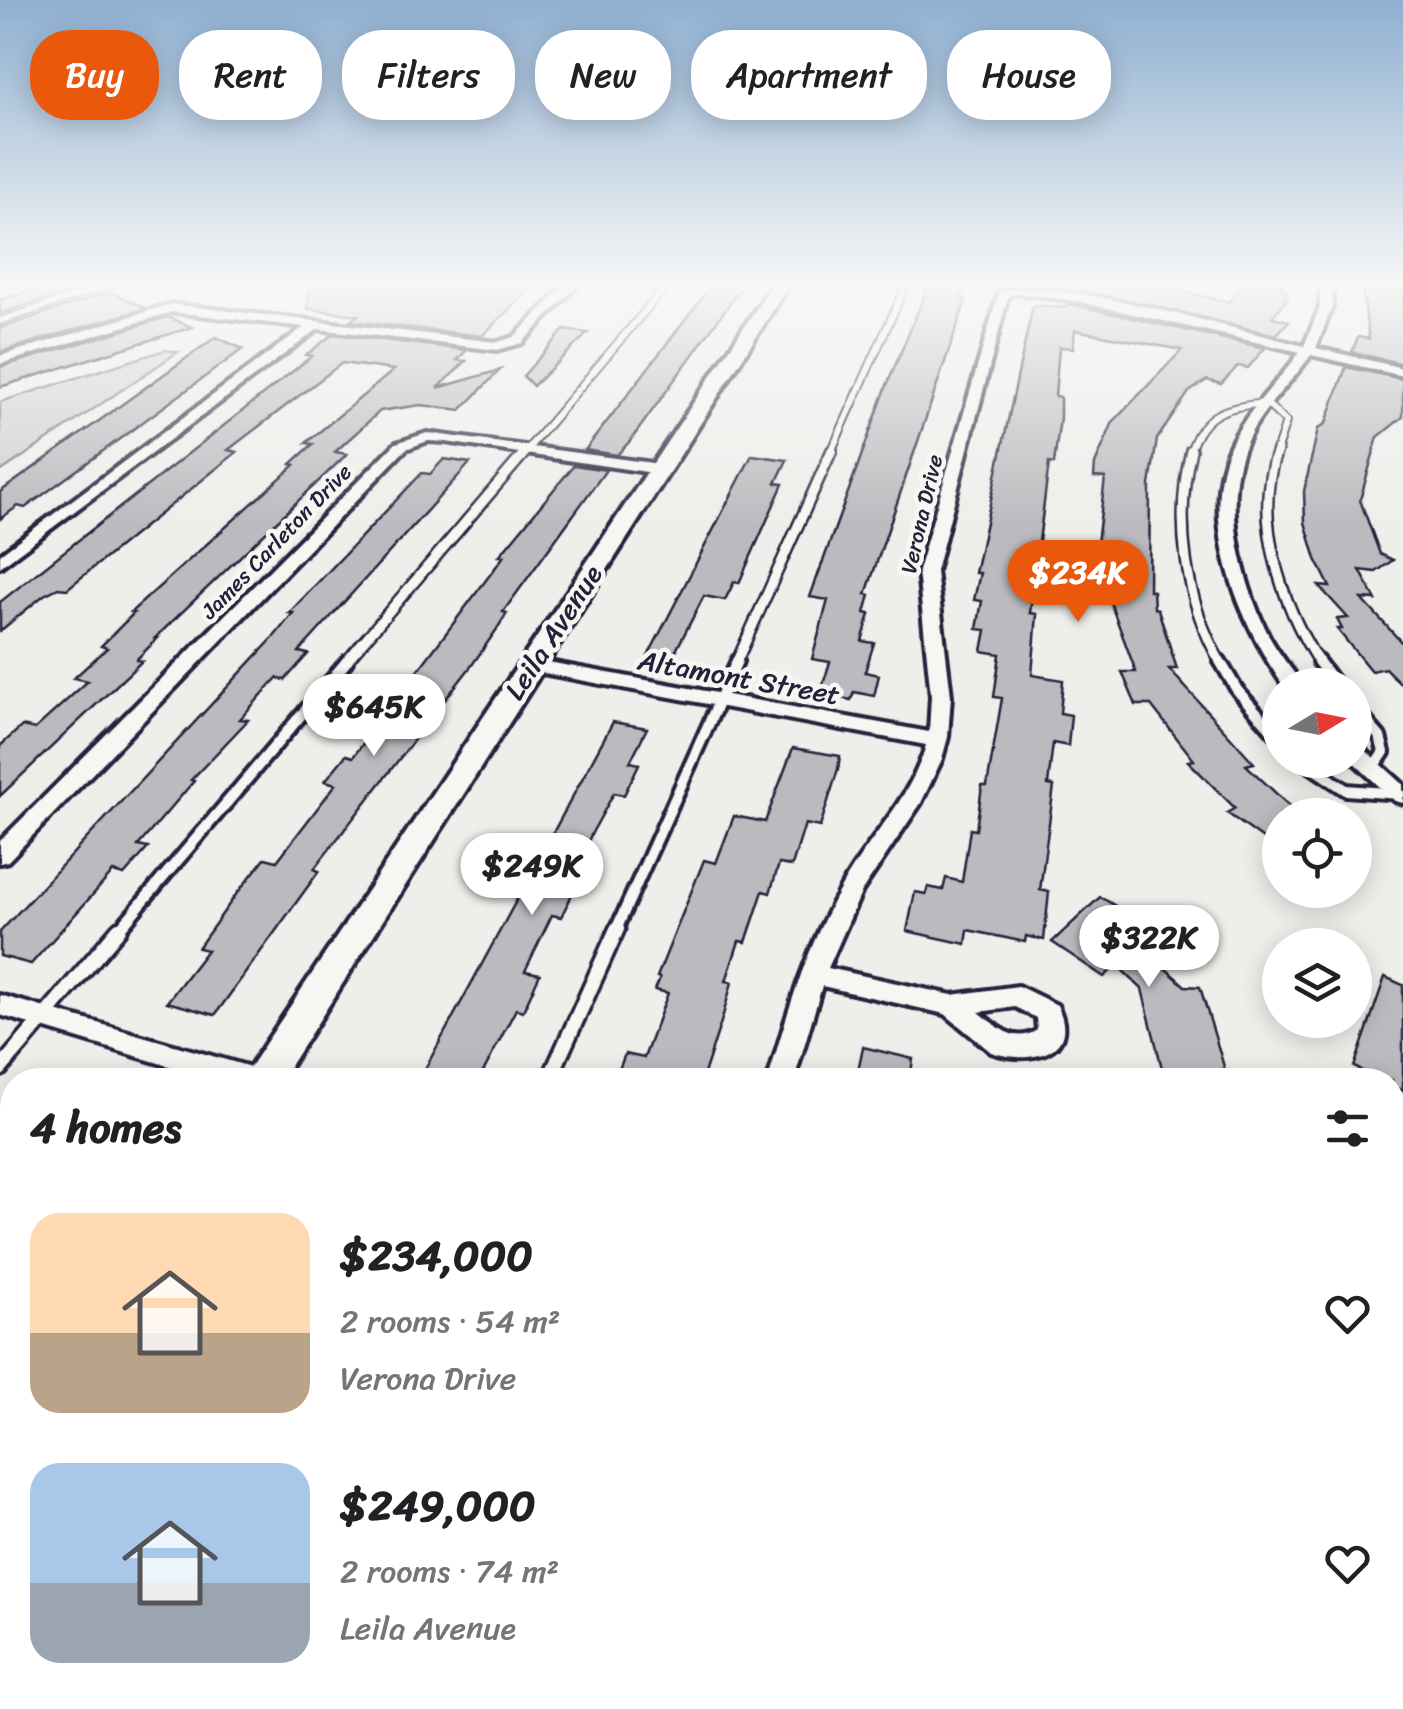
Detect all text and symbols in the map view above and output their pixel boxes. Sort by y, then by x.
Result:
chip: Buy [30,30,159,120]
chip: Rent [179,30,322,120]
chip: Filters [342,30,515,120]
chip: New [535,30,671,120]
chip: Apartment [691,30,927,120]
chip: House [947,30,1111,120]
street label: Verona Drive [889,451,954,578]
street label: James Carleton Drive [190,454,362,629]
pin: $234K [1008,540,1148,625]
text: $234K [1029,544,1127,601]
street label: Leila Avenue [491,554,616,710]
street label: Altamont Street [633,635,844,719]
north arrow [1262,668,1372,778]
map controls [1262,668,1372,1038]
pin: $645K [304,674,444,759]
text: $645K [325,678,423,735]
button: locate [1262,798,1372,908]
pin: $249K [462,833,602,918]
text: $249K [482,837,582,894]
pin: $322K [1079,905,1219,990]
text: $322K [1101,909,1197,966]
button: layers [1262,928,1372,1038]
text: 4 homes [30,1091,182,1165]
icon: filters [1320,1101,1375,1156]
text: $234,000 [340,1219,533,1293]
icon: home [110,1253,230,1373]
icon: heart [1320,1286,1375,1341]
text: 2 rooms · 54 m² [340,1293,560,1350]
text: Verona Drive [340,1350,516,1407]
text: $249,000 [340,1469,535,1543]
icon: home [110,1503,230,1623]
icon: heart [1320,1536,1375,1591]
text: 2 rooms · 74 m² [340,1543,559,1600]
text: Leila Avenue [340,1600,516,1657]

